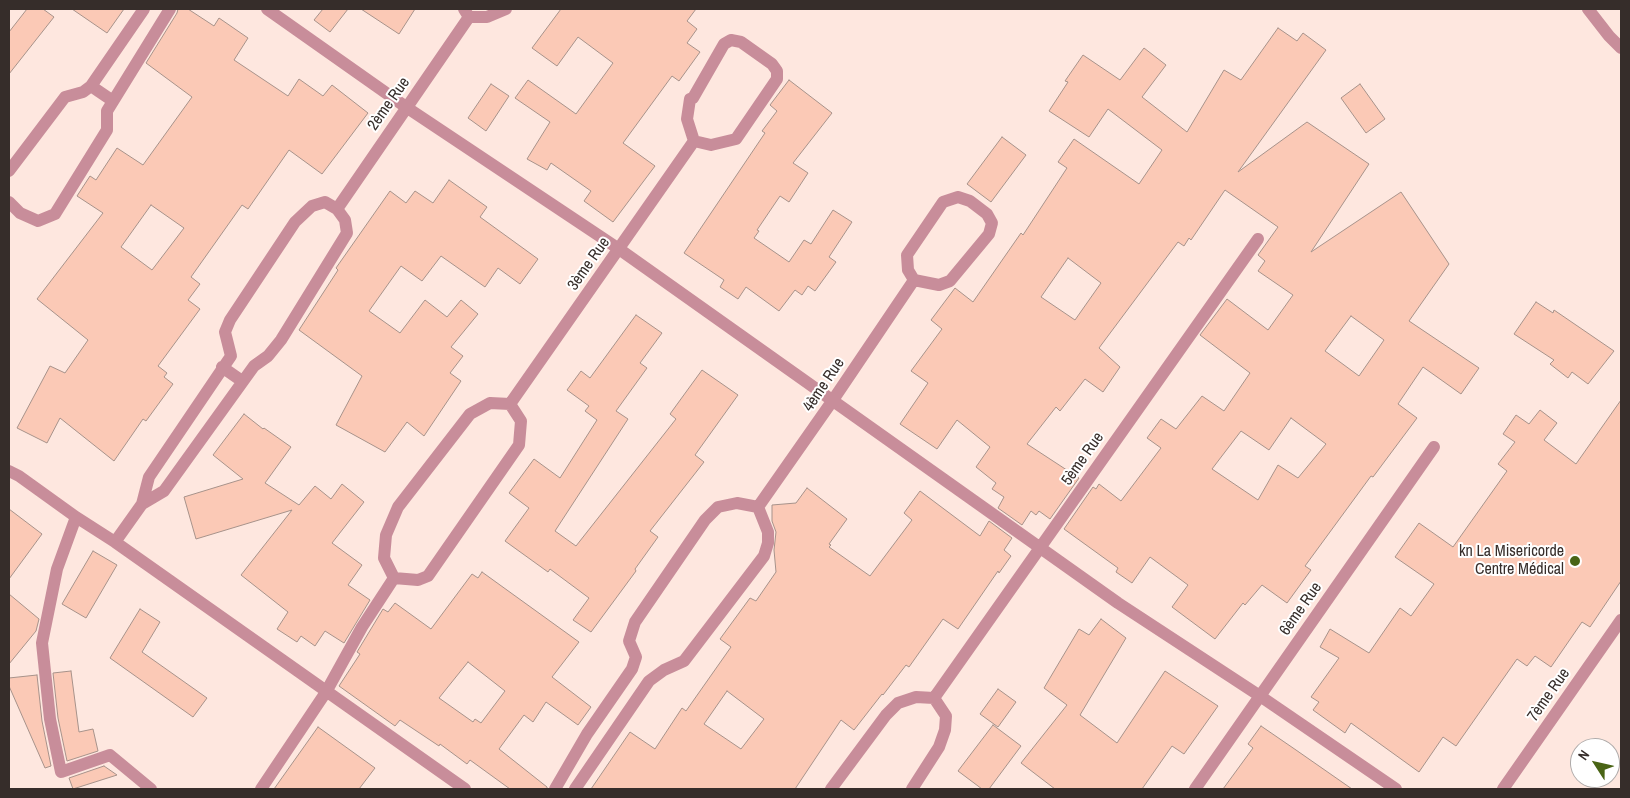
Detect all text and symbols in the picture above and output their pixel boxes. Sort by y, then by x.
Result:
street label: 2ème Rue [364,74,414,134]
street label: 3ème Rue [564,234,614,294]
street label: 4ème Rue [799,355,849,415]
street label: 5ème Rue [1058,429,1108,489]
place label: kn La Misericorde Centre Médical [1459,542,1564,580]
marker: kn La Misericorde Centre Médical [1568,554,1582,568]
street label: 6ème Rue [1276,579,1326,639]
street label: 7ème Rue [1524,665,1574,725]
north arrow [1570,738,1620,788]
text: N [1574,746,1593,764]

